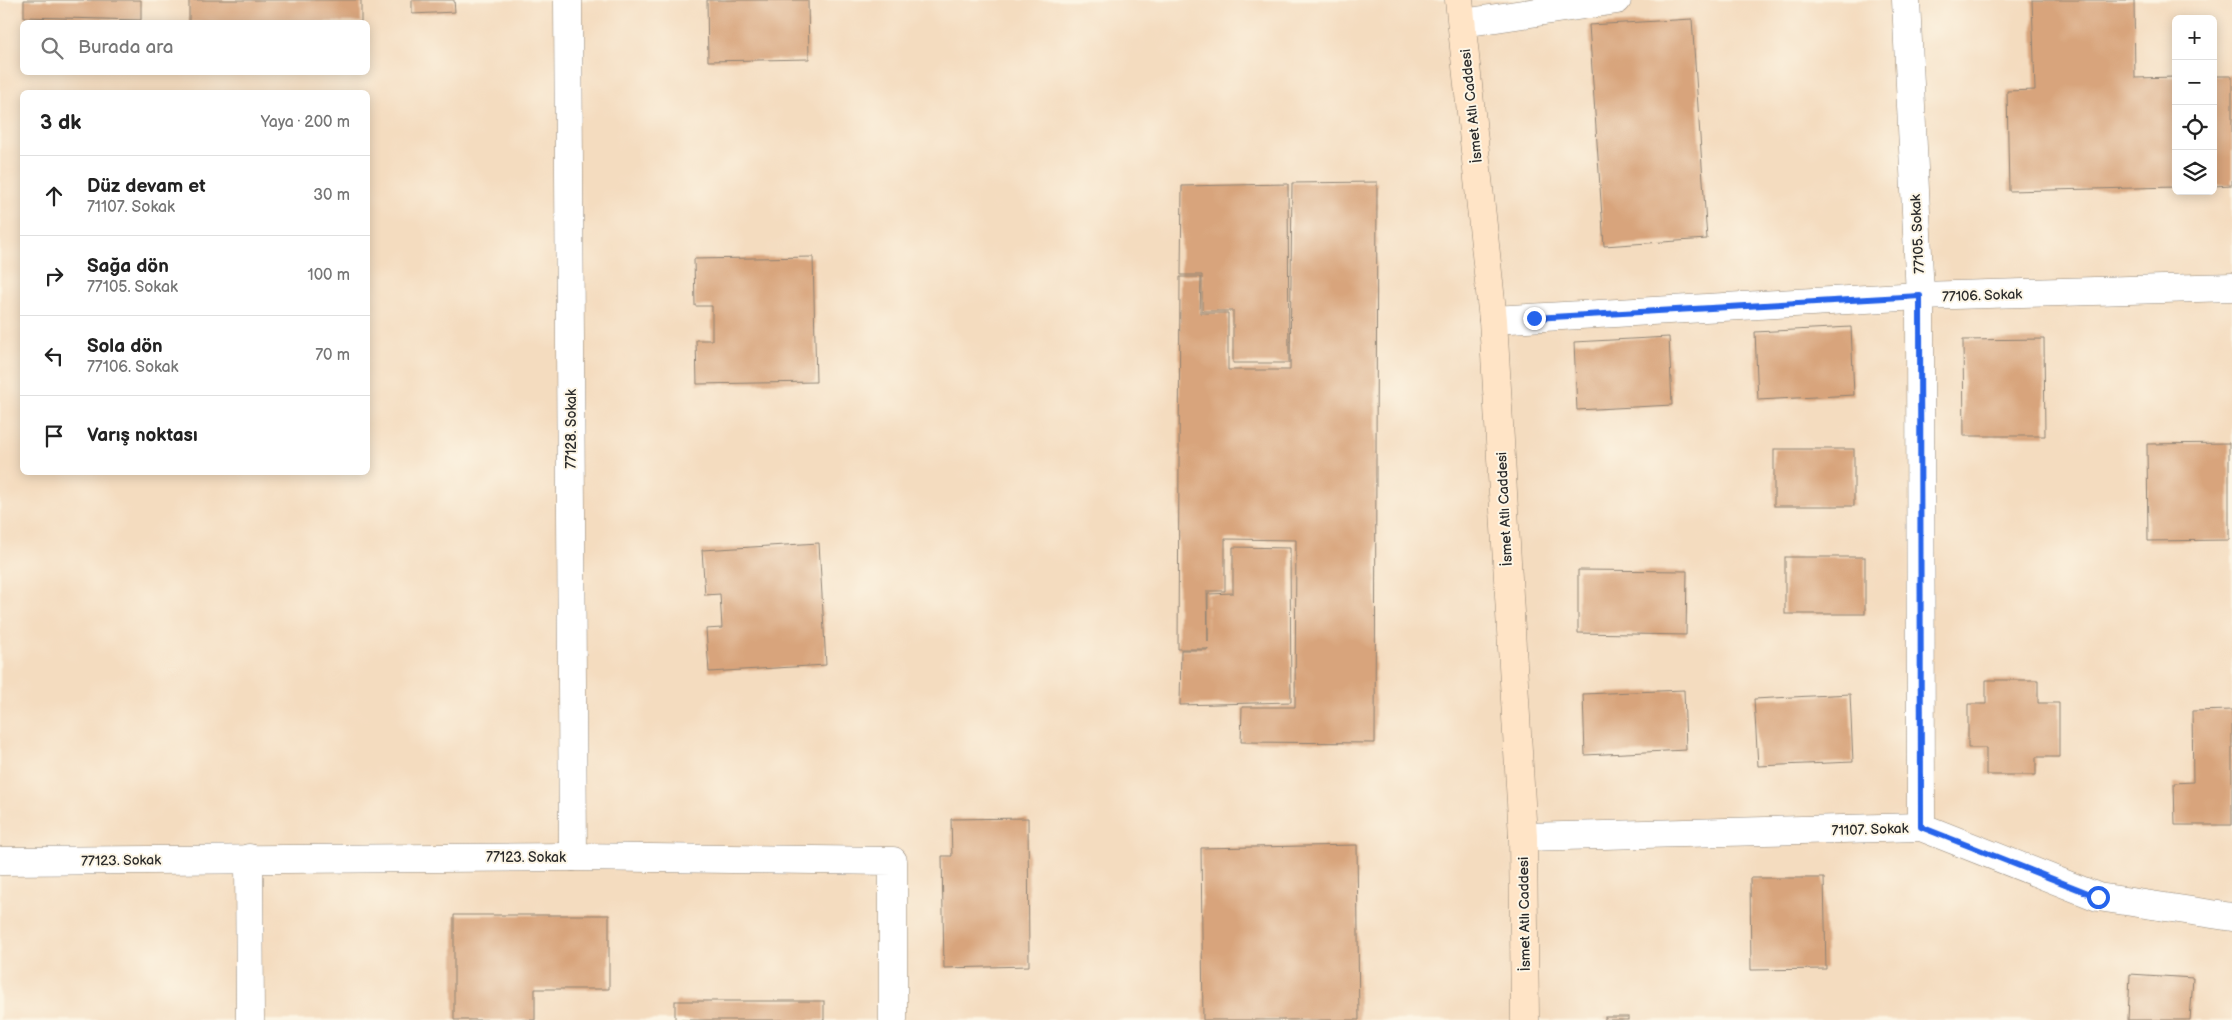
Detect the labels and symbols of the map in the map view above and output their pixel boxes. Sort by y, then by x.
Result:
street label: İsmet Atlı Caddesi [1456,48,1486,164]
street label: 77105. Sokak [1907,194,1928,274]
street label: 77106. Sokak [1942,286,2022,305]
route end [1523,307,1546,330]
street label: 77128. Sokak [563,389,580,469]
street label: İsmet Atlı Caddesi [1492,451,1516,567]
street label: 71107. Sokak [1831,820,1909,839]
street label: 77123. Sokak [486,849,566,866]
street label: 77123. Sokak [81,851,161,870]
street label: İsmet Atlı Caddesi [1514,857,1534,971]
route start [2087,886,2110,909]

